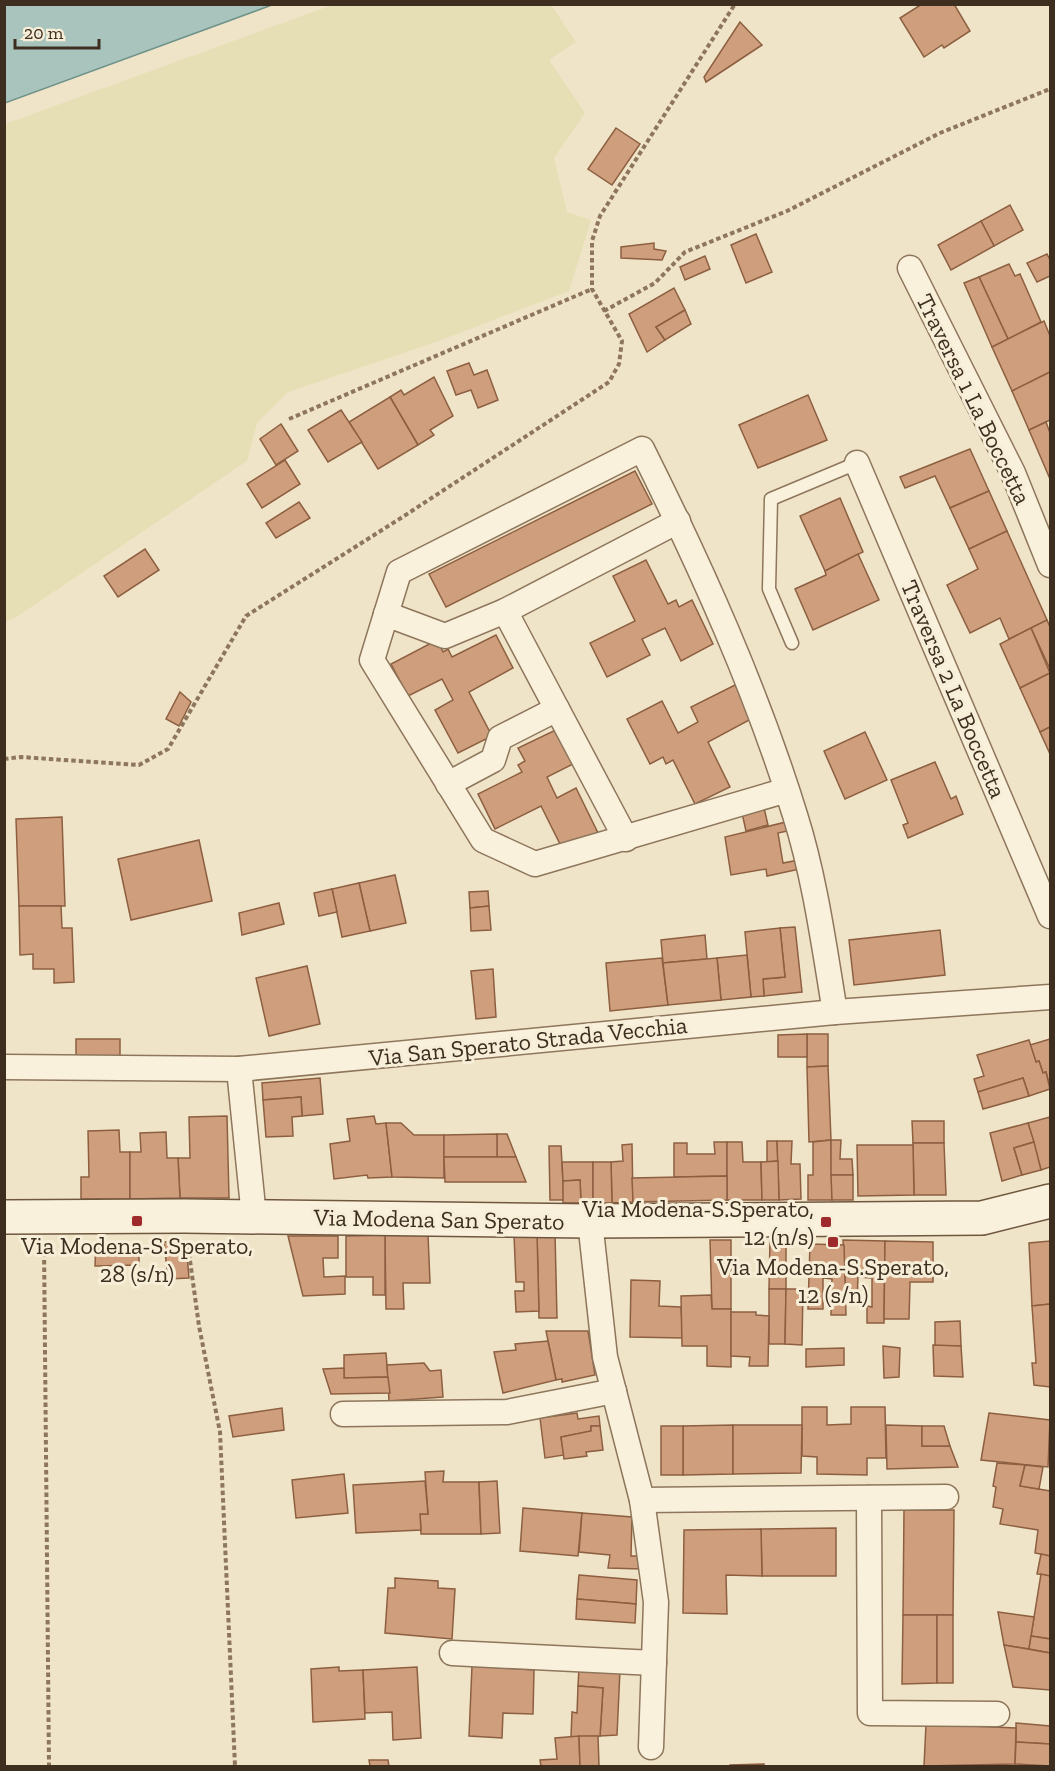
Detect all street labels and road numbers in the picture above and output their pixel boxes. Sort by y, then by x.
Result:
street label: Traversa 1 La Boccetta [910,289,1038,509]
street label: Traversa 2 La Boccetta [895,576,1013,803]
street label: Via San Sperato Strada Vecchia [366,1010,689,1072]
street label: Via Modena San Sperato [312,1202,565,1236]

